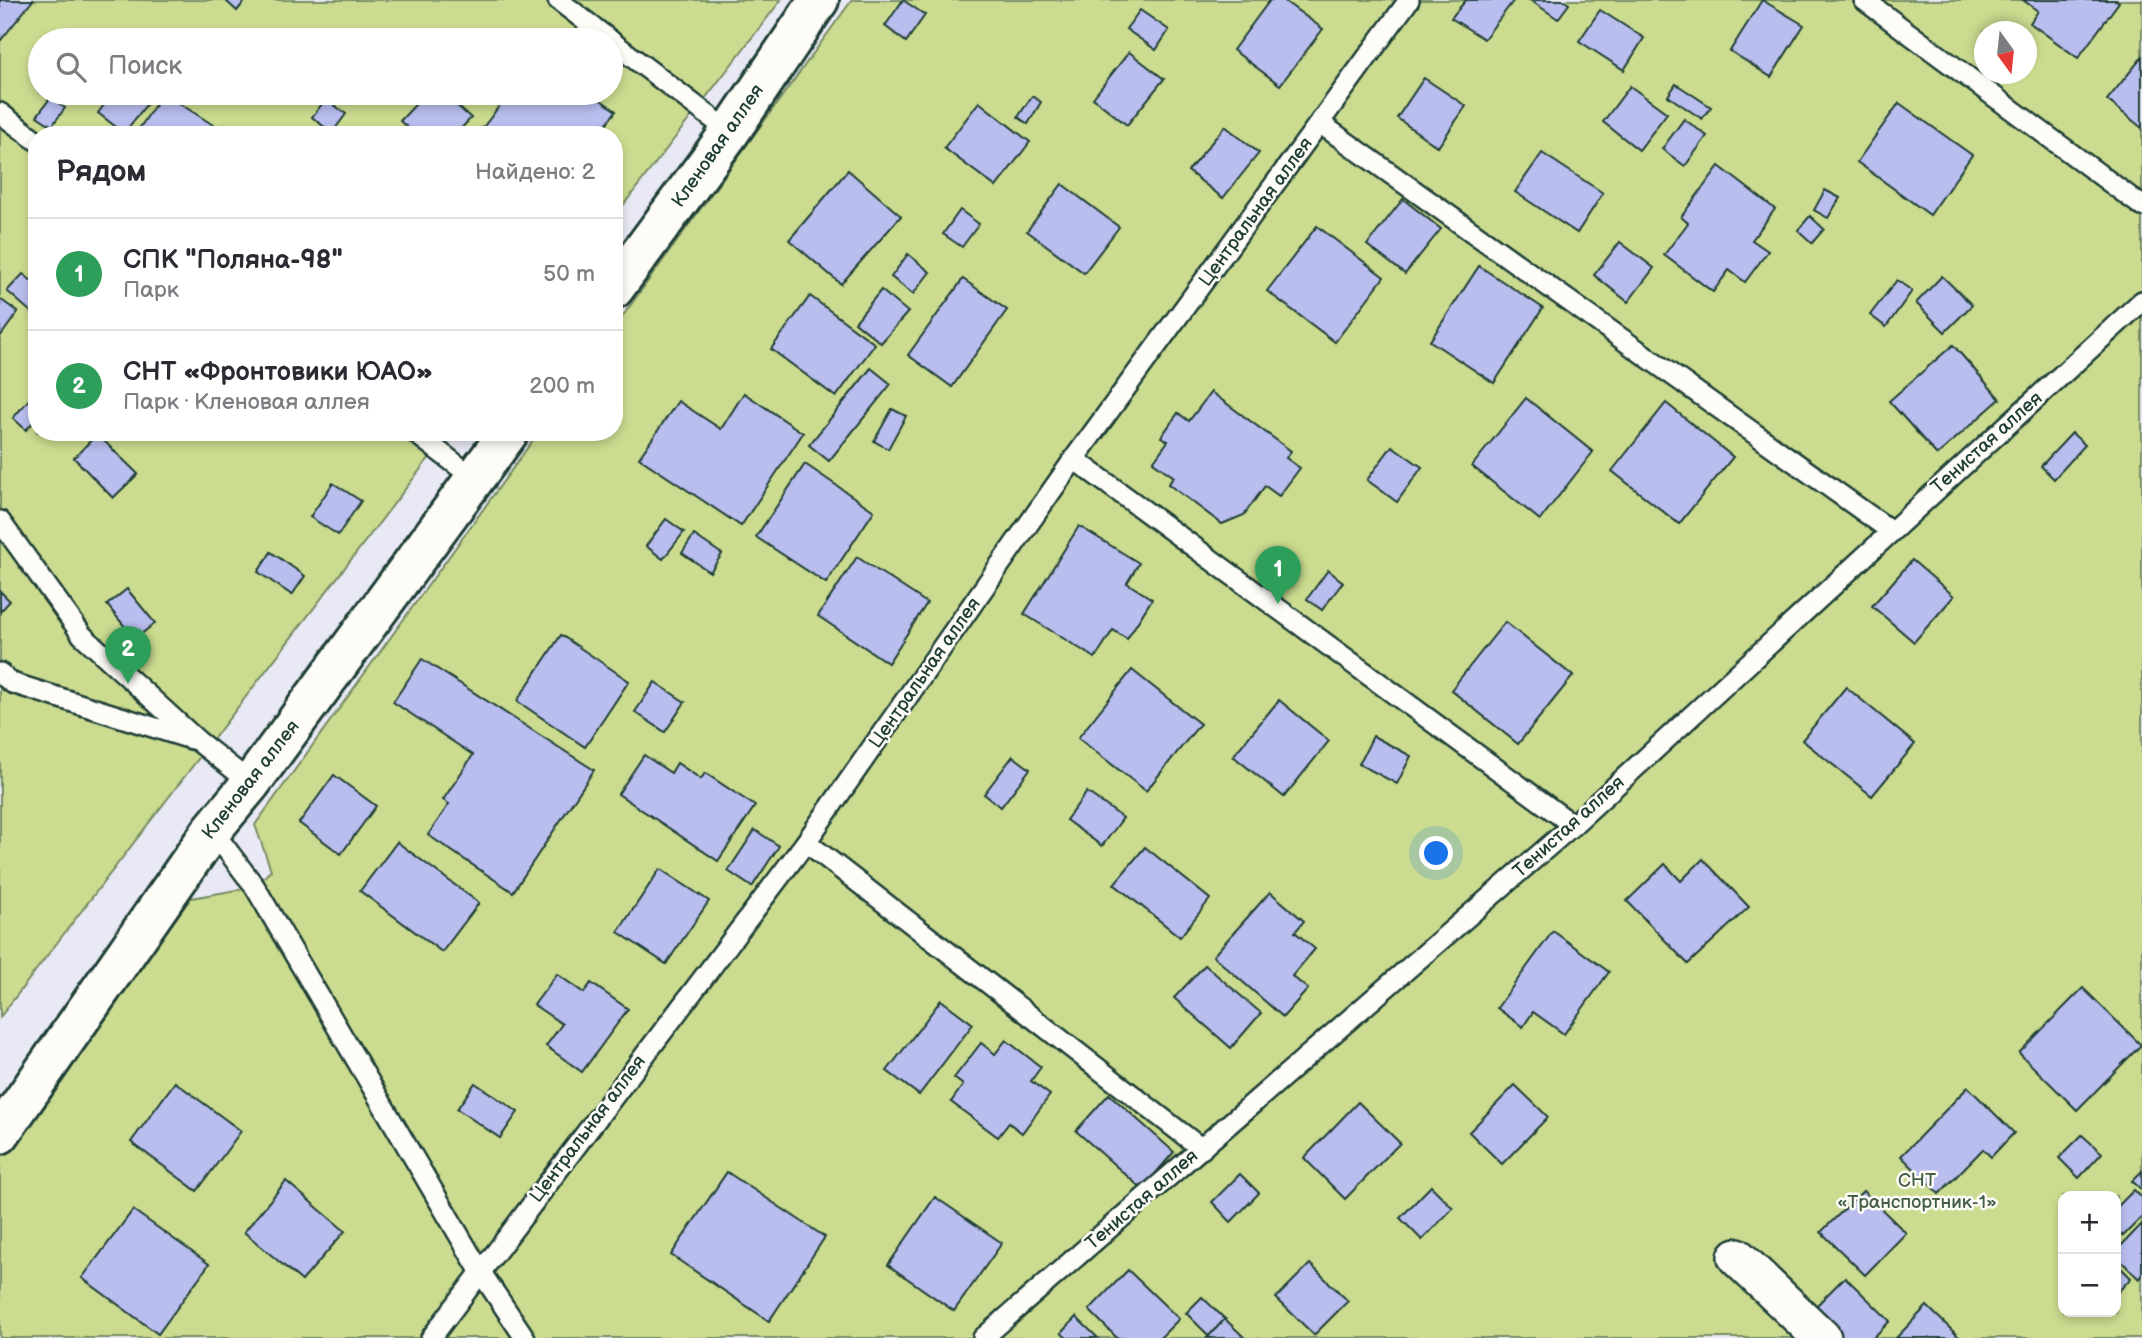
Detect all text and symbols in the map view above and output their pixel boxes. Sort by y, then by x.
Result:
north arrow [1974,21,2037,84]
search box [28,28,623,105]
icon: search [52,48,90,86]
text: Поиск [108,51,182,82]
street label: Кленовая аллея [667,80,769,212]
street label: Центральная аллея [1194,133,1318,291]
text: Рядом [56,154,146,190]
text: Найдено: 2 [475,158,595,186]
text: СПК "Поляна-98" [123,245,343,276]
text: 1 [74,260,84,288]
text: 50 m [543,260,595,288]
text: Парк [123,276,179,304]
text: СНТ «Фронтовики ЮАО» [123,357,433,388]
text: 2 [72,372,86,400]
text: 200 m [529,372,595,400]
street label: Тенистая аллея [1927,387,2047,499]
text: Парк · Кленовая аллея [123,388,370,416]
pin: 1 [1255,546,1301,604]
street label: Центральная аллея [864,593,986,753]
pin: 2 [105,626,151,684]
street label: Кленовая аллея [197,716,305,844]
street label: Тенистая аллея [1509,771,1629,883]
your location [1419,836,1453,870]
street label: Центральная аллея [525,1051,651,1207]
street label: Тенистая аллея [1081,1145,1203,1255]
park label: СНТ «Транспортник-1» [1837,1169,1997,1214]
map controls [2058,1191,2121,1317]
button: + [2058,1191,2121,1254]
button: − [2058,1254,2121,1317]

